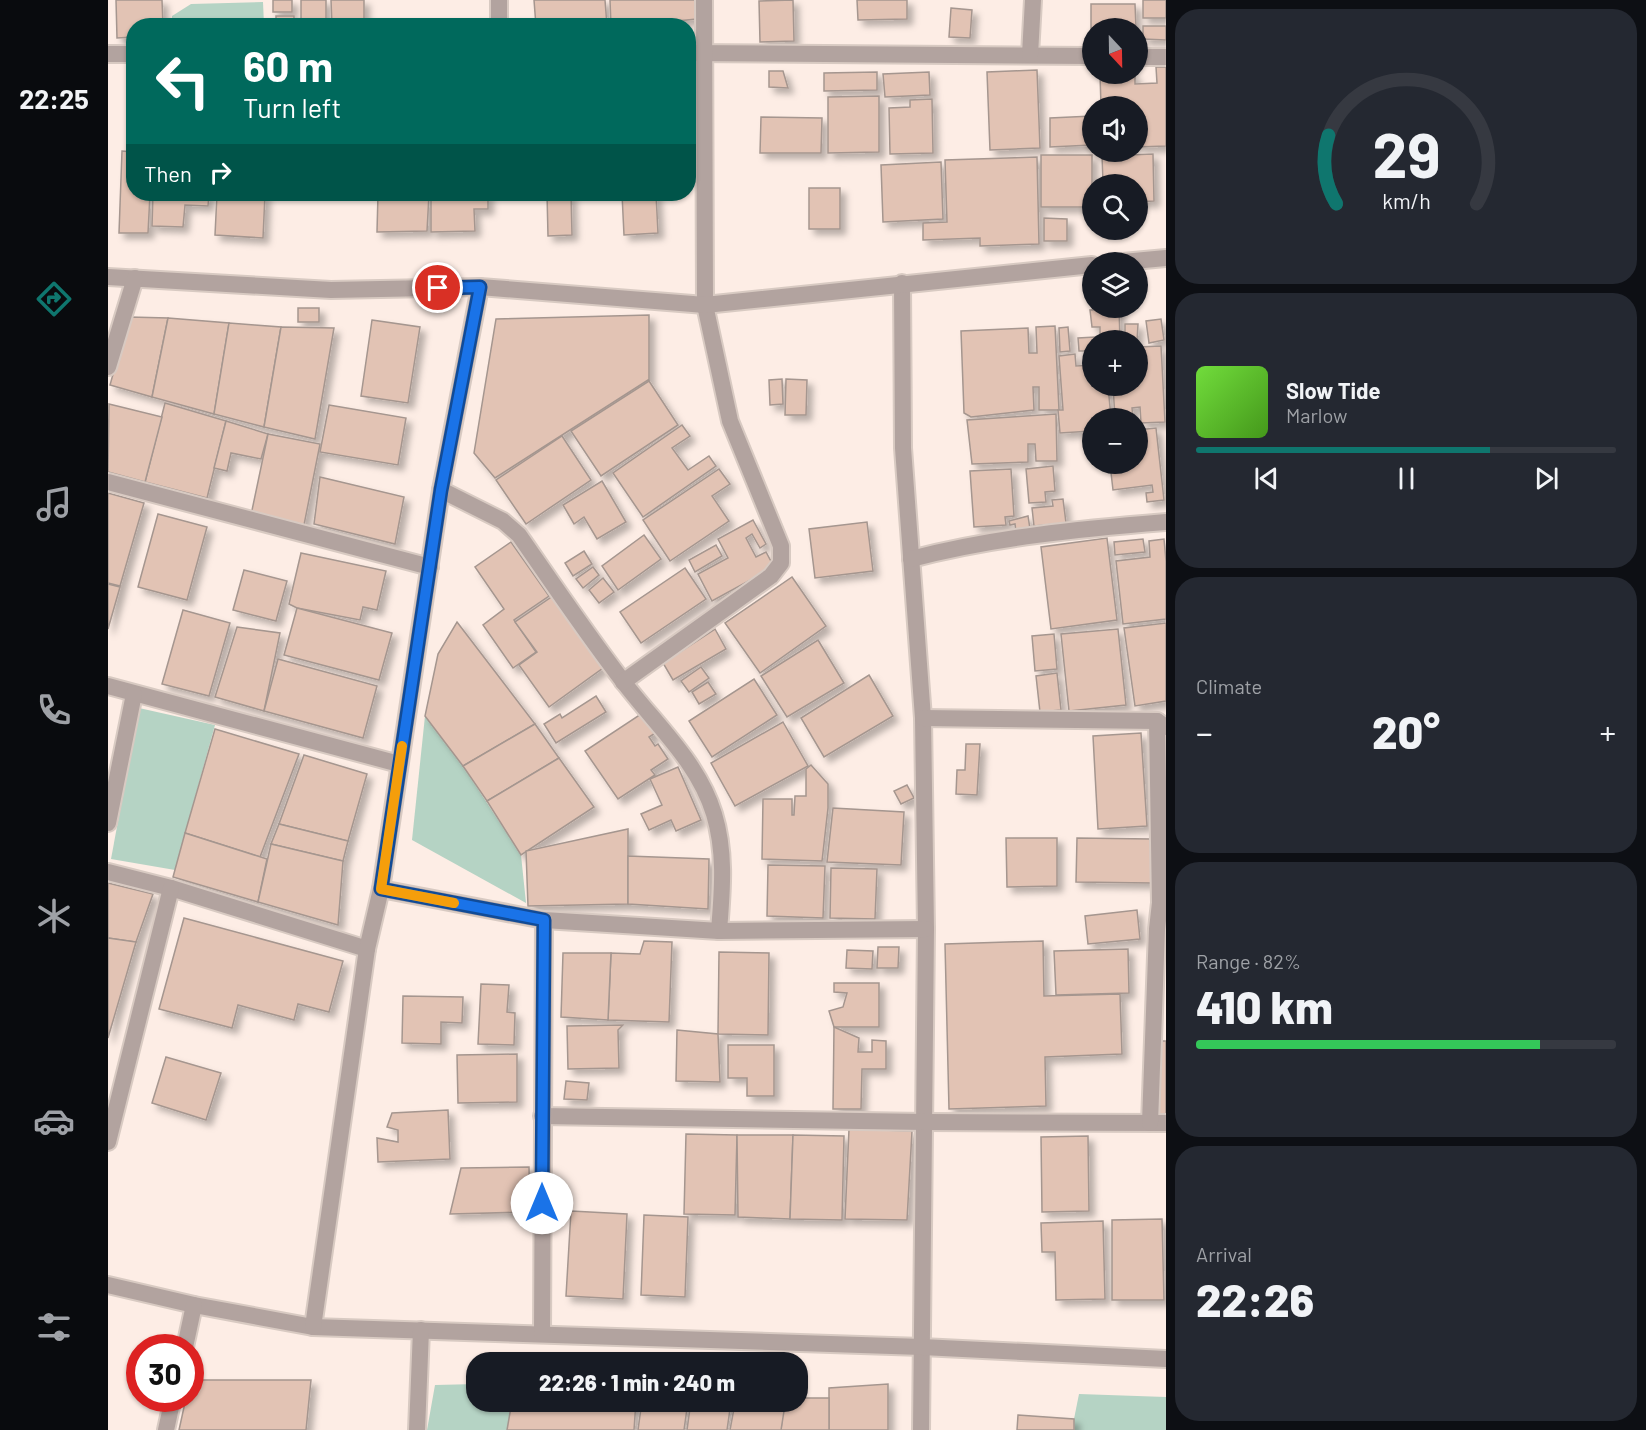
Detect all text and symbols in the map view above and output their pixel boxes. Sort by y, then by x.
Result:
north arrow [1082,18,1148,84]
map controls [1082,18,1148,474]
text: 60 m [243,40,333,90]
icon: left [144,42,222,120]
text: 22:25 [19,82,89,114]
text: Turn left [243,91,341,123]
button: sound [1082,96,1148,162]
text: 29 [1372,116,1440,190]
icon: right [204,156,237,189]
text: Then [144,160,192,186]
button: search [1082,174,1148,240]
text: km/h [1382,188,1430,213]
button: layers [1082,252,1148,318]
pin [412,262,463,313]
icon: arrive [421,271,454,304]
icon: directions [33,278,75,320]
button: + [1082,330,1148,396]
text: Slow Tide [1286,377,1381,403]
text: Marlow [1286,403,1347,427]
button: − [1082,408,1148,474]
icon: previous [1250,462,1283,495]
icon: pause [1390,462,1423,495]
icon: next [1530,462,1563,495]
icon: music [33,483,75,525]
text: Climate [1196,674,1262,698]
icon: phone [33,689,75,731]
text: 20° [1372,704,1440,758]
text: − [1196,712,1213,752]
text: + [1600,712,1616,752]
icon: climate [33,895,75,937]
text: Range · 82% [1196,949,1301,973]
text: 410 km [1196,979,1333,1033]
icon: car [33,1100,75,1142]
position arrow [510,1171,574,1235]
text: Arrival [1196,1242,1252,1266]
text: 22:26 [1196,1272,1314,1326]
icon: filters [33,1306,75,1348]
speed limit sign: 30 [126,1334,204,1412]
text: 22:26 · 1 min · 240 m [539,1369,735,1395]

